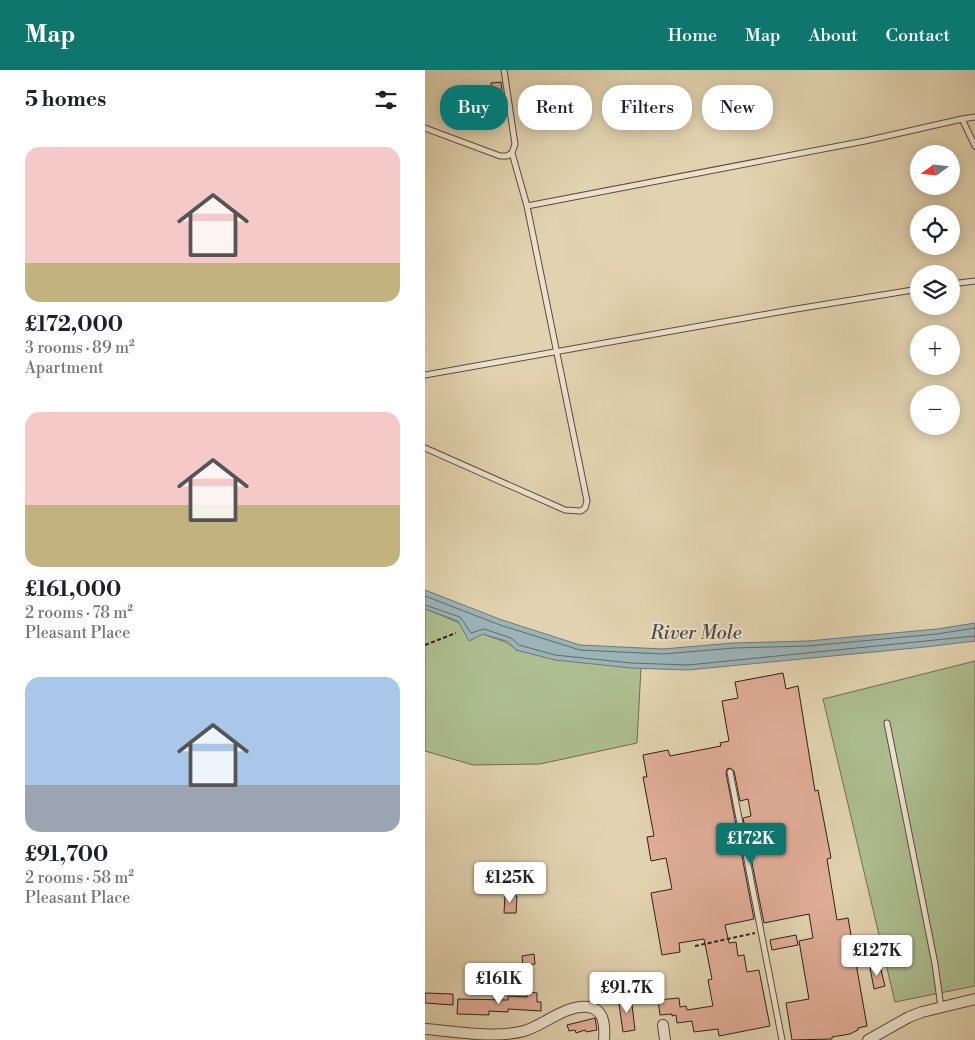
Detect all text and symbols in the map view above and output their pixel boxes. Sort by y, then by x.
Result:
text: Map [25,20,75,50]
text: Home [668,24,717,47]
text: Map [745,24,781,47]
text: About [809,24,858,47]
text: Contact [886,24,950,47]
chip: Buy [440,85,508,130]
chip: Rent [518,85,592,130]
chip: Filters [602,85,692,130]
chip: New [702,85,773,130]
icon: filters [372,86,400,114]
text: 5 homes [25,87,106,113]
north arrow [910,145,960,195]
map controls [910,145,960,435]
icon: home [168,180,258,270]
button: locate [910,205,960,255]
button: layers [910,265,960,315]
text: £172,000 [25,312,123,338]
button: + [910,325,960,375]
text: 3 rooms · 89 m² [25,338,135,358]
text: Apartment [25,358,104,378]
button: − [910,385,960,435]
icon: home [168,445,258,535]
text: £161,000 [25,577,121,603]
text: 2 rooms · 78 m² [25,603,133,623]
water label: River Mole [649,621,742,645]
text: Pleasant Place [25,623,130,643]
icon: home [168,710,258,800]
pin: £172K [716,822,786,865]
text: £172K [727,829,775,849]
text: £91,700 [25,842,108,868]
pin: £125K [475,862,545,904]
text: 2 rooms · 58 m² [25,868,134,888]
text: £125K [485,868,535,888]
text: Pleasant Place [25,888,130,908]
pin: £127K [842,934,912,977]
text: £127K [852,941,902,961]
pin: £161K [464,962,534,1005]
text: £161K [476,969,522,989]
pin: £91.7K [586,972,668,1014]
text: £91.7K [600,978,654,998]

